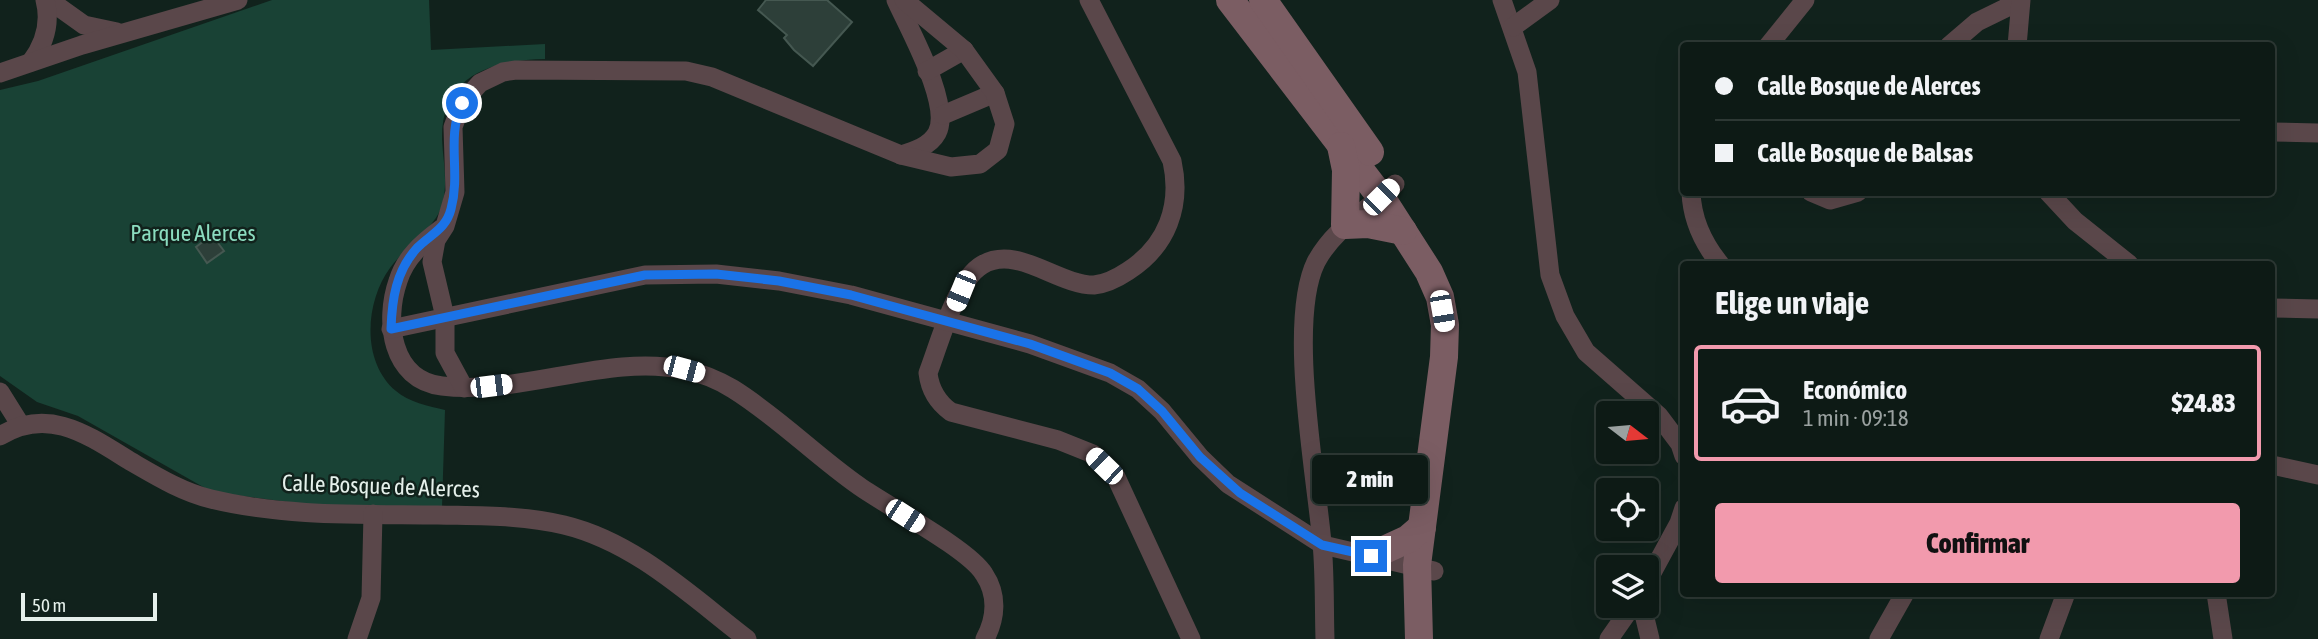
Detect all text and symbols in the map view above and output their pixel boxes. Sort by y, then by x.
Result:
text: Calle Bosque de Alerces [1757,71,1981,101]
route start [446,87,478,119]
text: Calle Bosque de Balsas [1757,138,1973,168]
car [1359,175,1404,219]
park label: Parque Alerces [130,220,256,246]
car [944,268,979,314]
text: Elige un viaje [1715,284,1869,321]
car [1429,288,1456,334]
car [661,353,708,385]
icon: car [1719,372,1782,435]
car [469,373,514,399]
text: Económico [1803,375,1907,405]
text: $24.83 [2172,388,2236,418]
north arrow [1596,401,1659,464]
map controls [1596,401,1659,618]
text: 1 min · 09:18 [1803,405,1909,431]
car [1082,444,1127,488]
callout: 2 min [1313,454,1429,504]
text: 2 min [1347,466,1393,492]
street label: Calle Bosque de Alerces [282,470,480,502]
button: locate [1596,478,1659,541]
car [882,496,929,536]
button: Confirmar [1715,503,2240,583]
route end [1355,540,1387,572]
button: layers [1596,555,1659,618]
scale bar [21,590,158,622]
text: 50 m [32,594,66,616]

